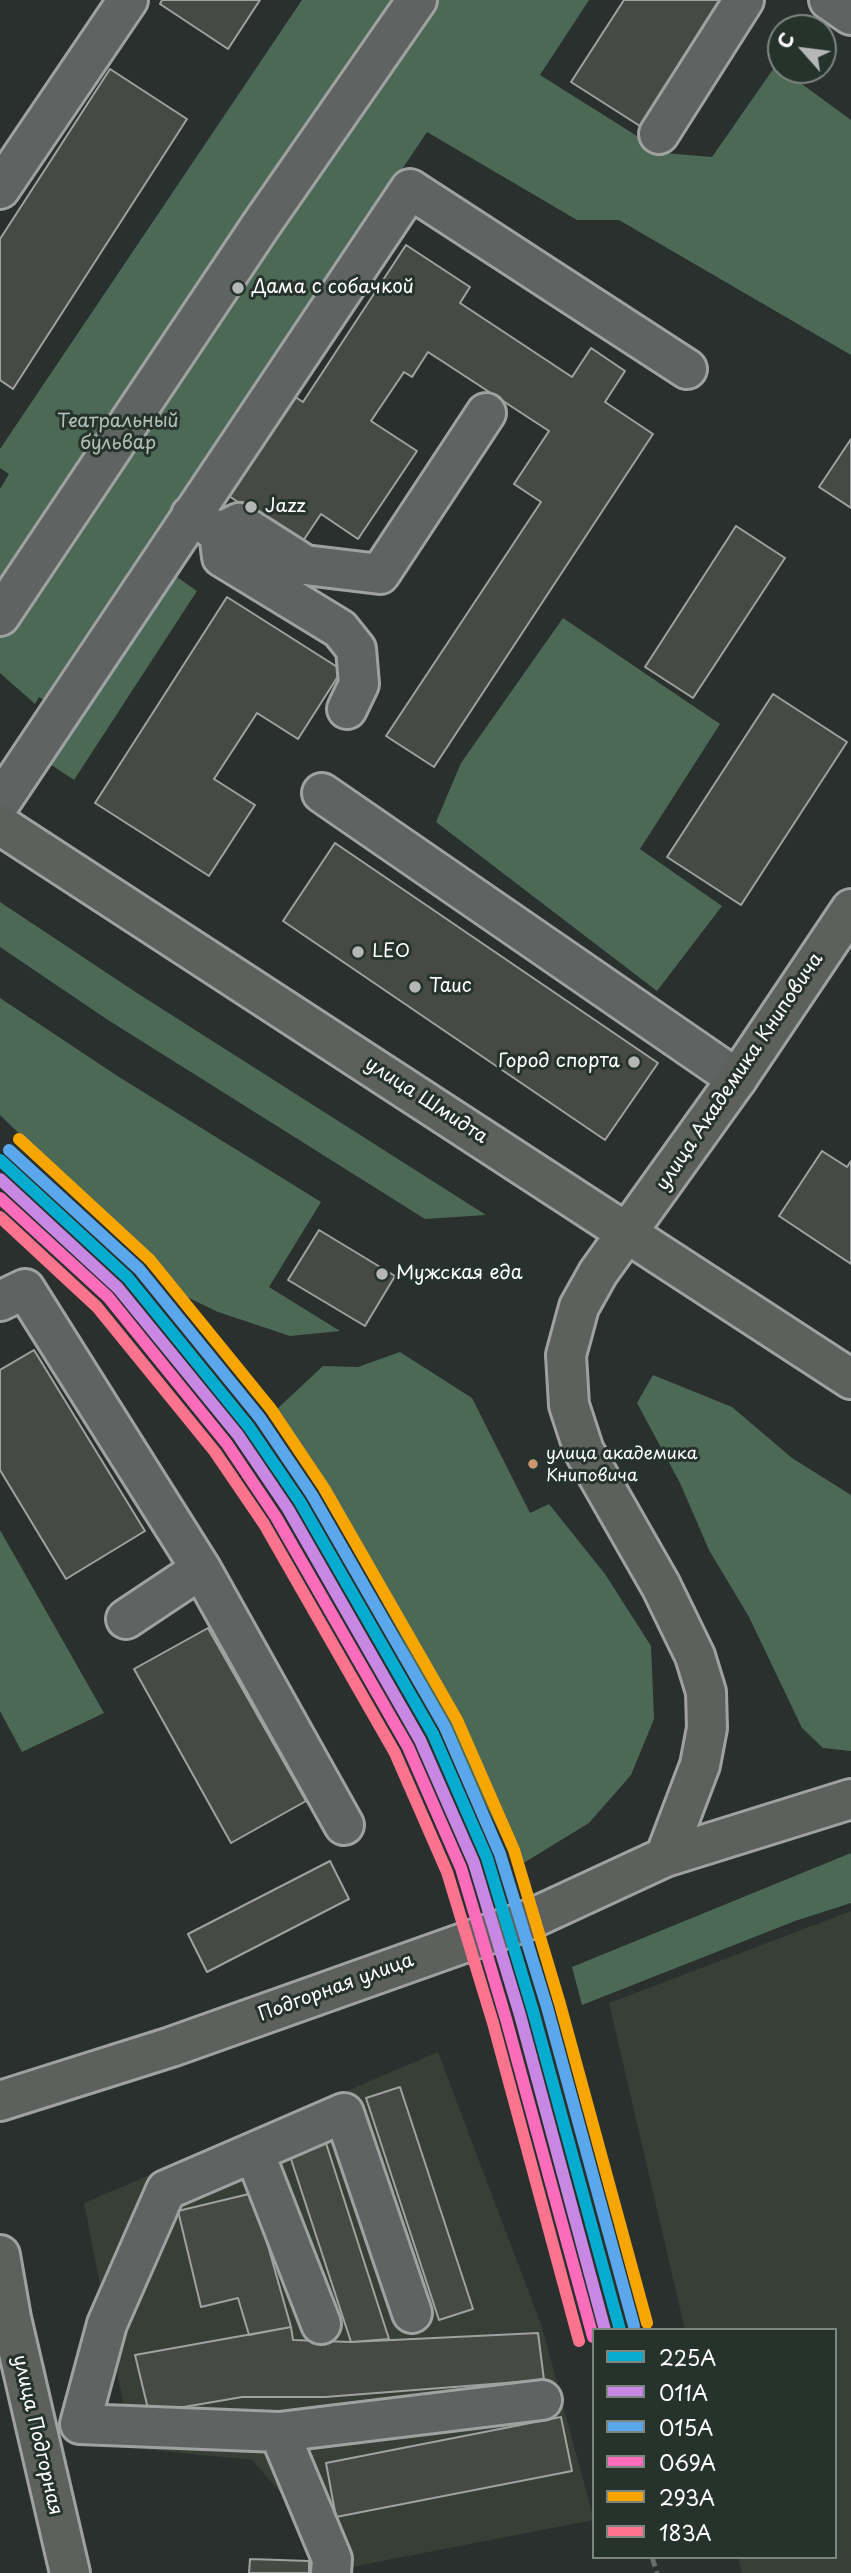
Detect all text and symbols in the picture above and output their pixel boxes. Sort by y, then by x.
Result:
north arrow [767,14,837,84]
text: С [770,27,801,53]
place label: Дама с собачкой [252,277,414,299]
marker: Дама с собачкой [230,280,246,296]
park label: Театральный бульвар [57,411,179,455]
place label: Jazz [265,496,306,518]
marker: Jazz [243,499,259,515]
place label: LEO [372,941,410,963]
marker: LEO [350,944,366,960]
street label: улица Академика Книповича [652,949,828,1195]
place label: Таис [429,976,472,998]
marker: Таис [407,979,423,995]
place label: Город спорта [498,1051,620,1073]
street label: улица Шмидта [360,1053,492,1149]
marker: Город спорта [626,1054,642,1070]
place label: Мужская еда [396,1263,523,1285]
marker: Мужская еда [374,1266,390,1282]
place label: улица академика Книповича [546,1444,697,1484]
marker: улица академика Книповича [526,1457,540,1471]
street label: Подгорная улица [255,1949,417,2027]
legend [592,2328,837,2559]
text: 225А [659,2341,716,2373]
street label: улица Подгорная [7,2353,67,2517]
text: 011А [659,2376,708,2408]
text: 015А [659,2411,713,2443]
text: 069А [659,2446,716,2478]
text: 293А [659,2481,715,2513]
text: 183А [659,2516,712,2548]

